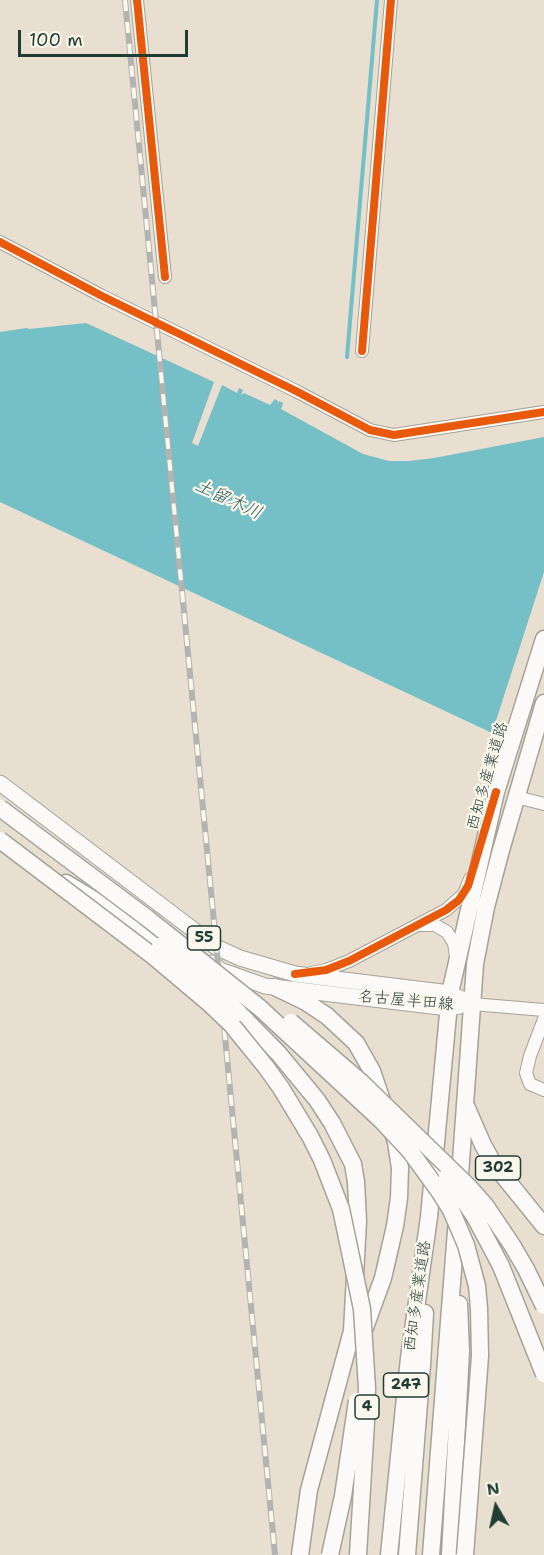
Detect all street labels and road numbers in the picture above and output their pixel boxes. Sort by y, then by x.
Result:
street label: 西知多産業道路 [463,720,513,832]
road number: 55 [188,926,220,950]
street label: 名古屋半田線 [357,987,455,1015]
road number: 302 [476,1156,520,1180]
street label: 西知多産業道路 [401,1239,435,1353]
road number: 247 [384,1373,428,1397]
road number: 4 [355,1395,379,1419]

